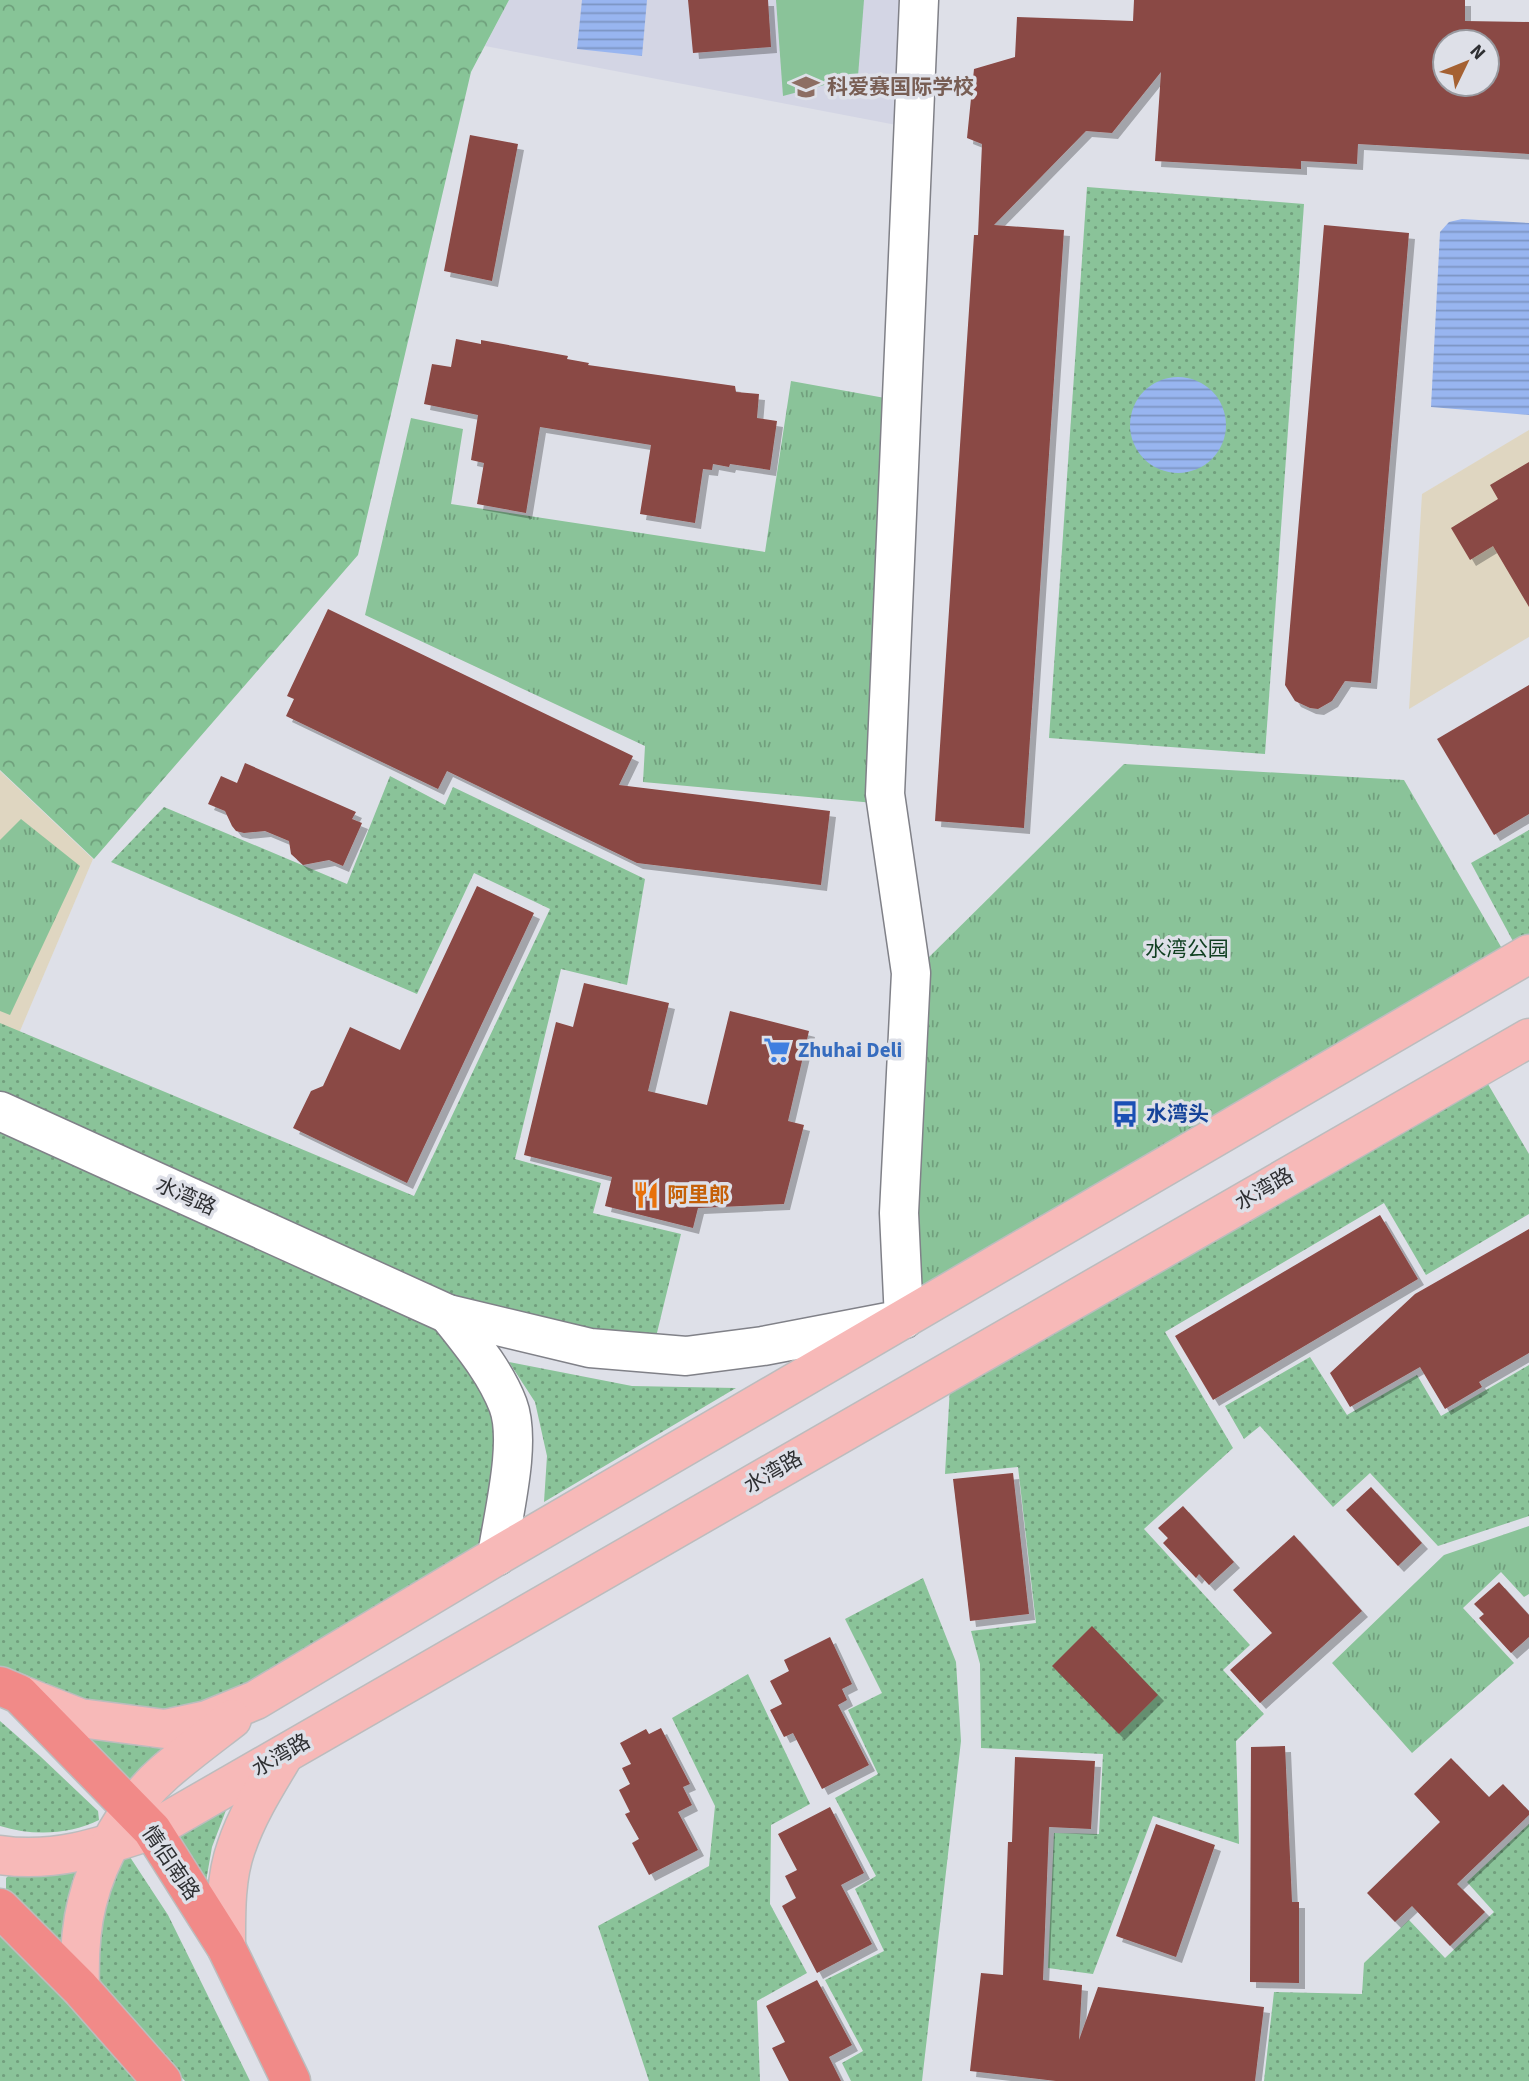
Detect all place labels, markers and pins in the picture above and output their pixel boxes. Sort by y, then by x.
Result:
school or university icon: 科爱赛国际学校 [791,72,821,102]
place label: 科爱赛国际学校 [827,72,974,102]
supermarket icon: Zhuhai Deli [762,1035,792,1065]
place label: Zhuhai Deli [798,1035,902,1065]
bus stop icon: 水湾头 [1110,1099,1140,1129]
place label: 水湾头 [1146,1099,1209,1129]
restaurant icon: 阿里郎 [631,1180,661,1210]
place label: 阿里郎 [667,1180,730,1210]

